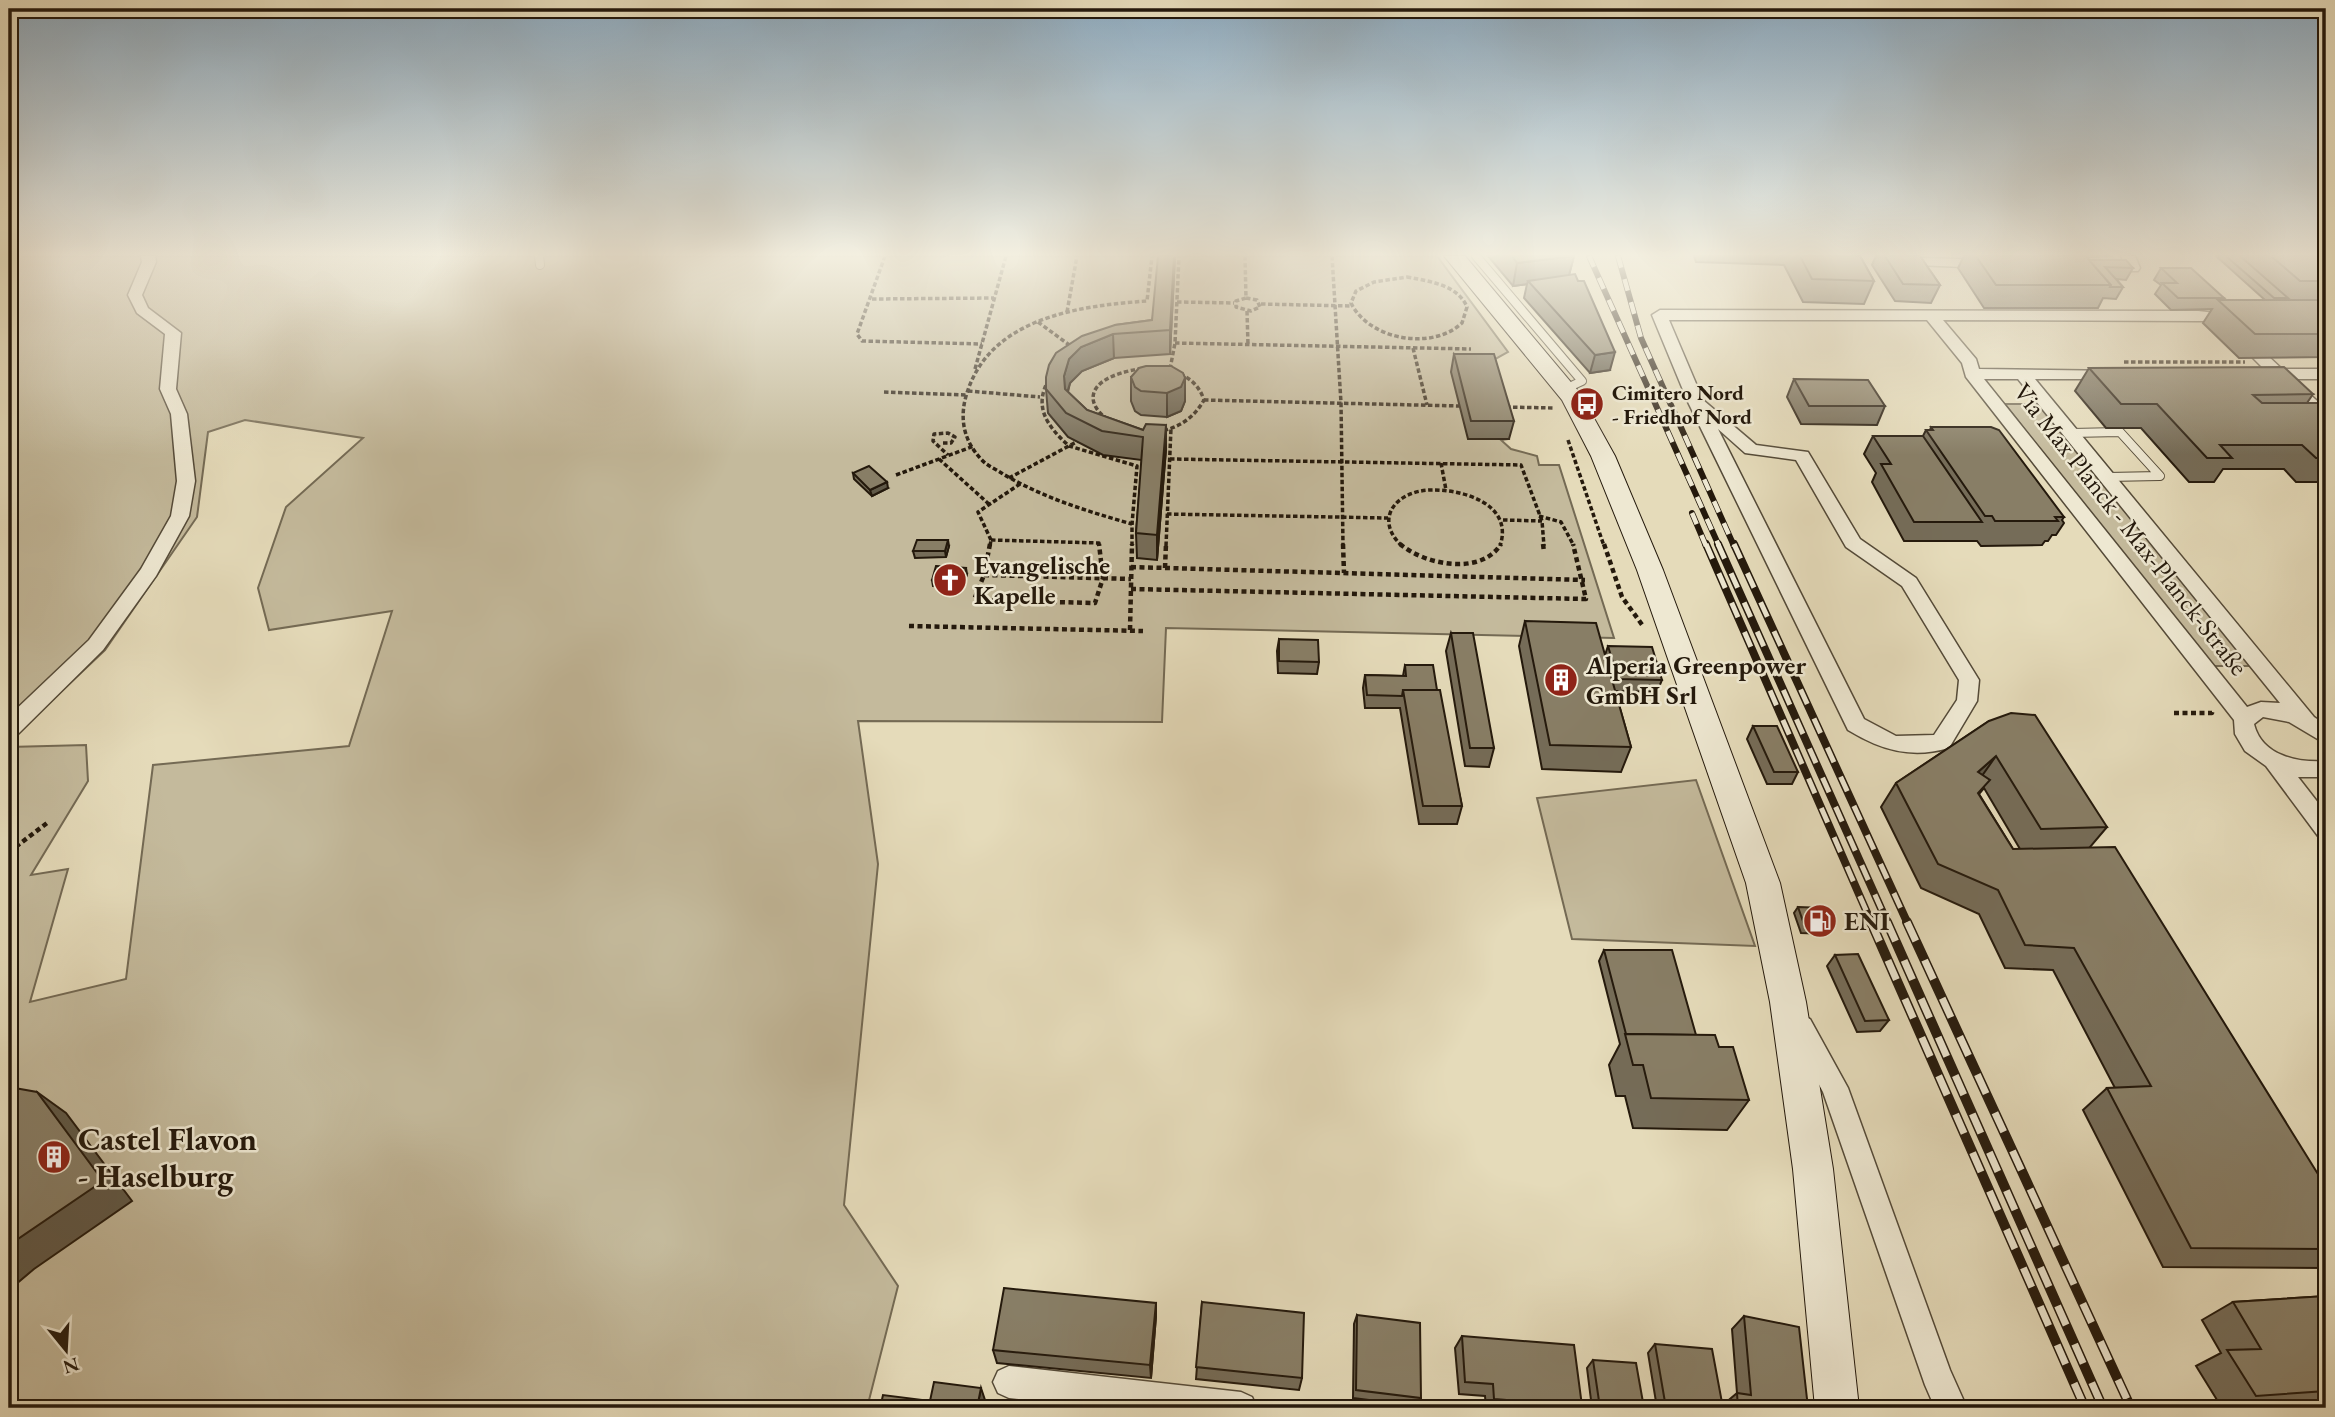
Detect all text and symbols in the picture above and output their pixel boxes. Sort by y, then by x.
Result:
street label: Via Max Planck - Max-Planck-Straße [2006,376,2256,682]
place label: Cimitero Nord - Friedhof Nord [1612,379,1752,430]
bus stop icon: Cimitero Nord - Friedhof Nord [1568,385,1606,423]
place label: Evangelische Kapelle [974,548,1110,612]
church icon: Evangelische Kapelle [931,561,969,599]
place label: Alperia Greenpower GmbH Srl [1585,648,1806,712]
building icon: Alperia Greenpower GmbH Srl [1542,661,1580,699]
fuel station icon: ENI [1801,902,1839,940]
place label: ENI [1844,904,1890,938]
place label: Castel Flavon - Haselburg [78,1118,257,1197]
building icon: Castel Flavon - Haselburg [35,1138,73,1176]
north arrow [32,1316,102,1386]
text: N [59,1351,82,1380]

